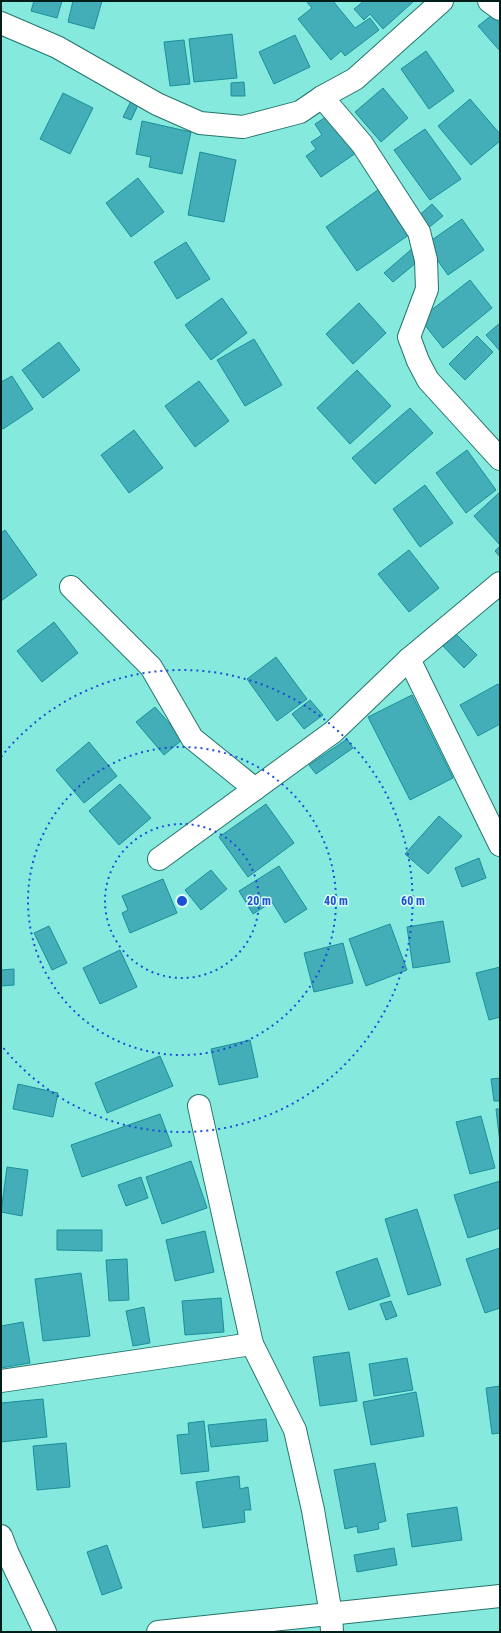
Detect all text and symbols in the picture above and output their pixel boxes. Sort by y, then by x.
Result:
centre of rings [175,894,189,908]
text: 20 m [247,894,271,908]
text: 40 m [324,894,348,908]
text: 60 m [401,894,425,908]

